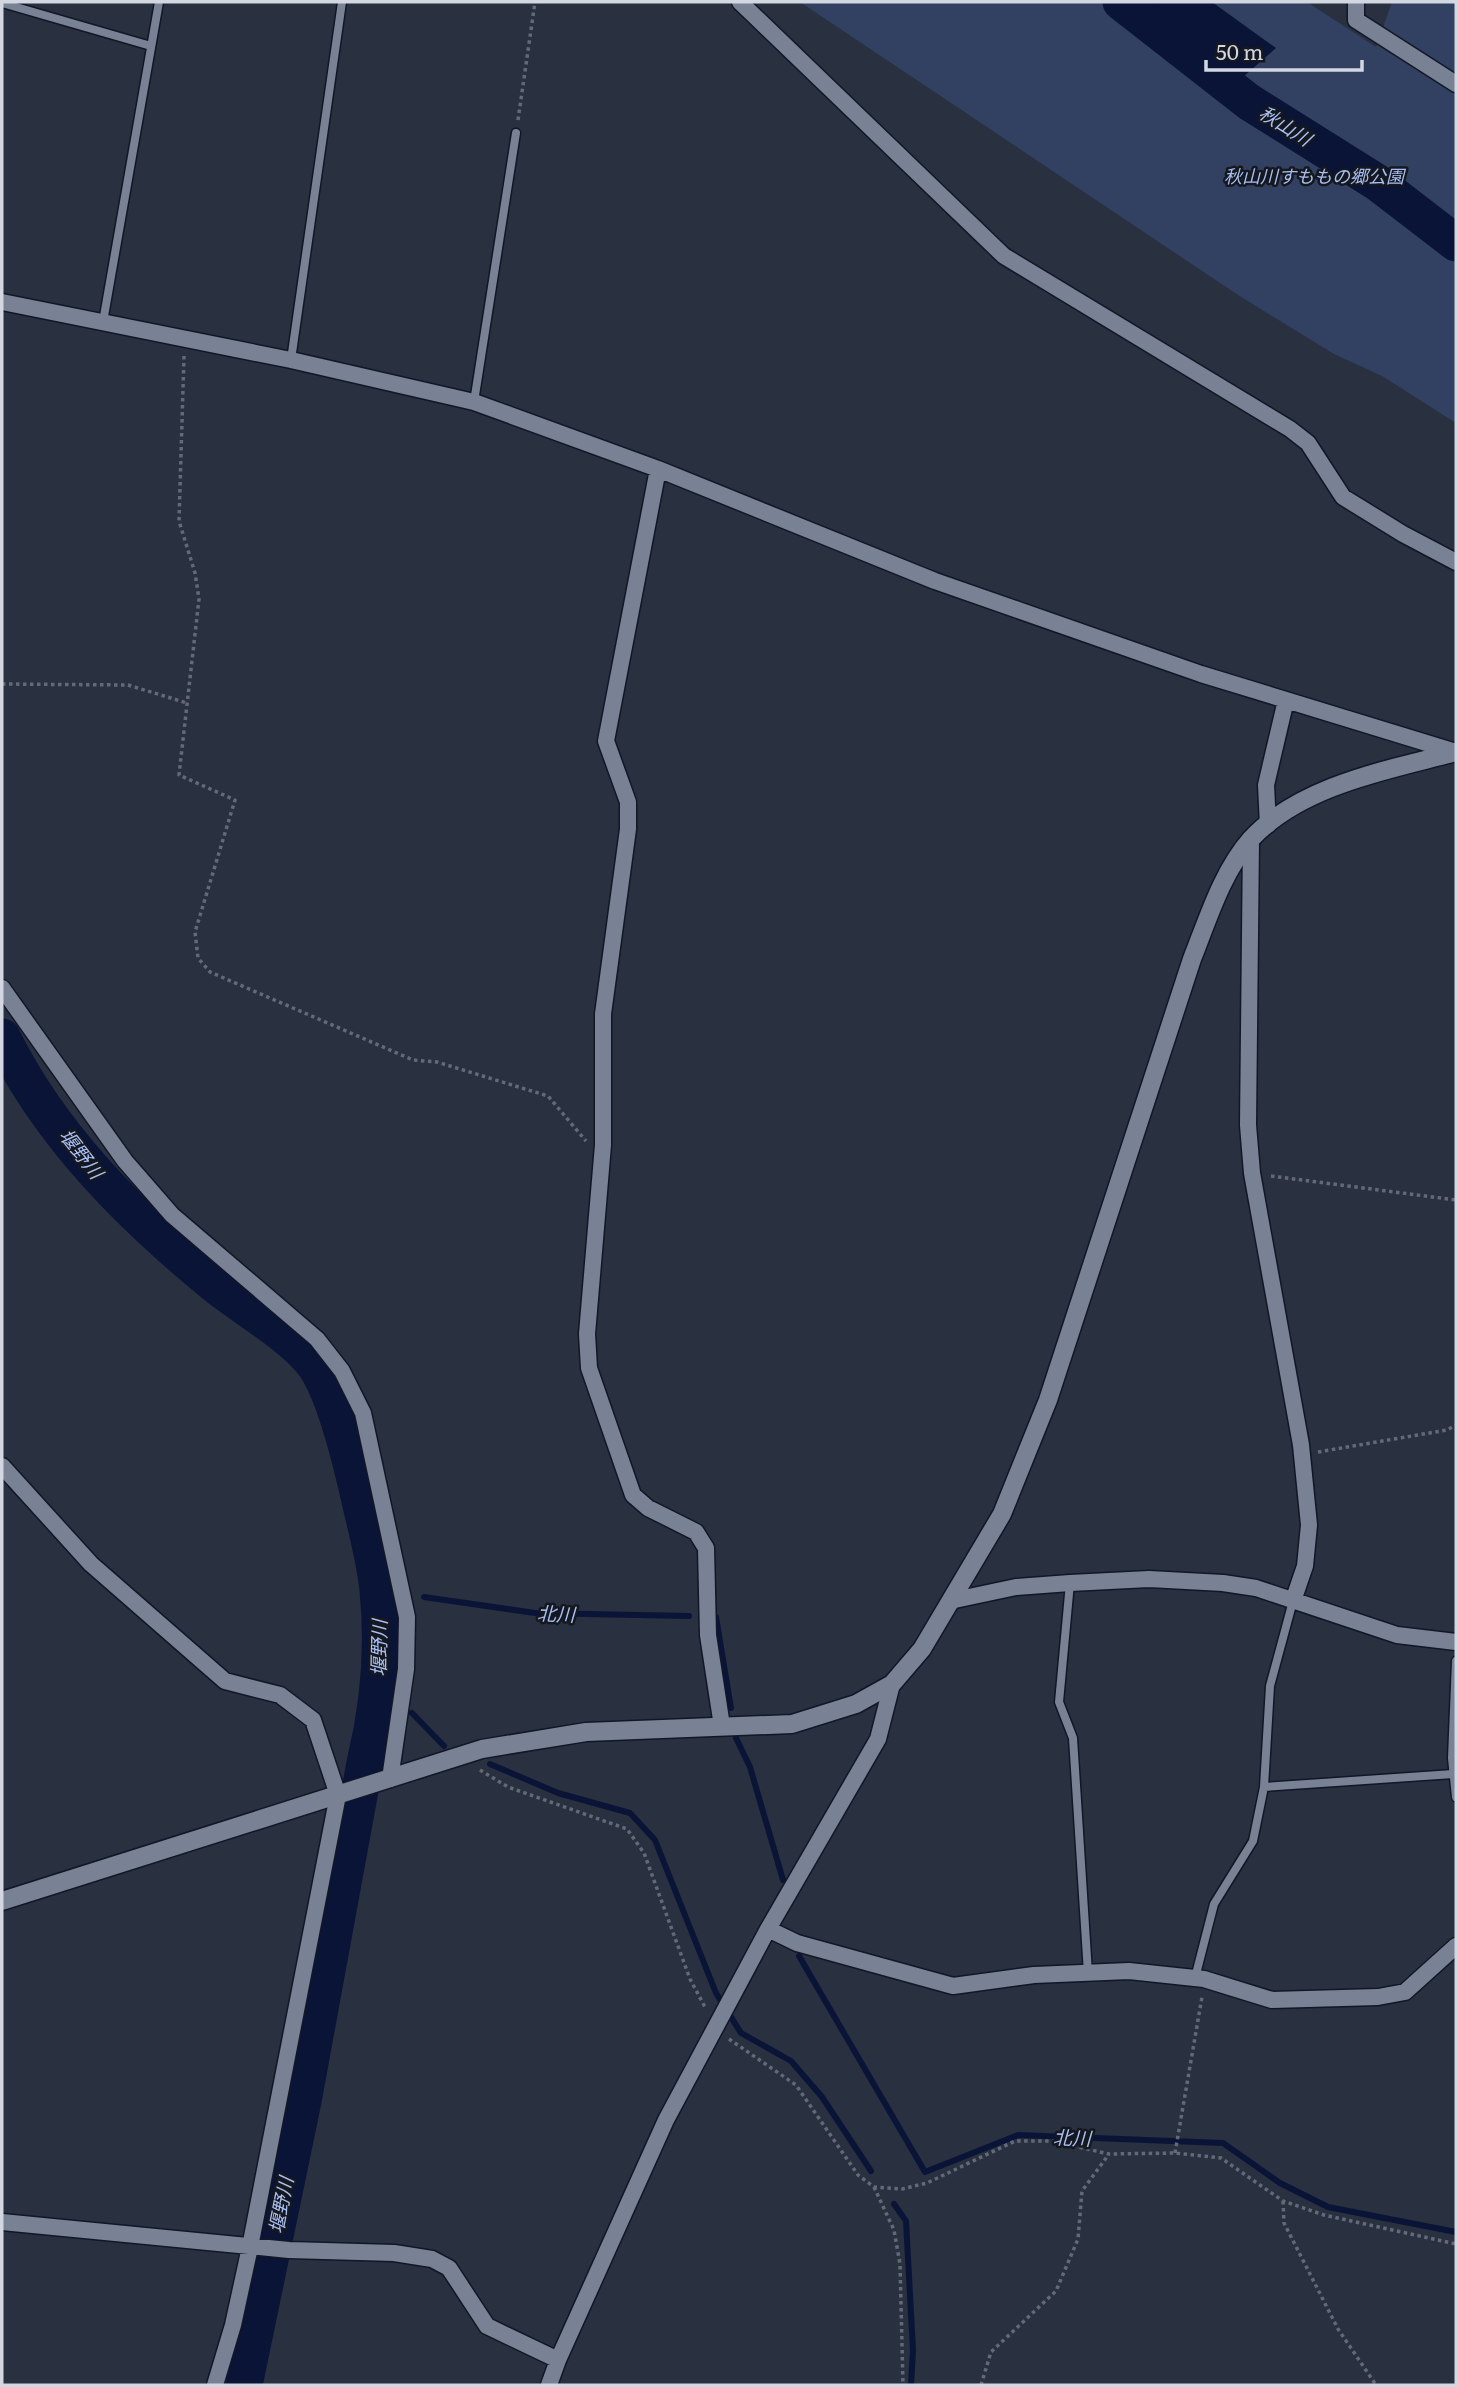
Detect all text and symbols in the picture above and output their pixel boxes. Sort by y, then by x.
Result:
scale bar [1206,28,1362,72]
text: 50 m [1216,35,1263,66]
water label: 秋山川 [1254,98,1319,153]
park label: 秋山川すももの郷公園 [1224,162,1407,189]
water label: 堰野川 [53,1122,112,1186]
water label: 北川 [537,1598,577,1628]
water label: 堰野川 [364,1617,393,1677]
water label: 北川 [1053,2122,1093,2152]
water label: 堰野川 [261,2172,300,2236]

